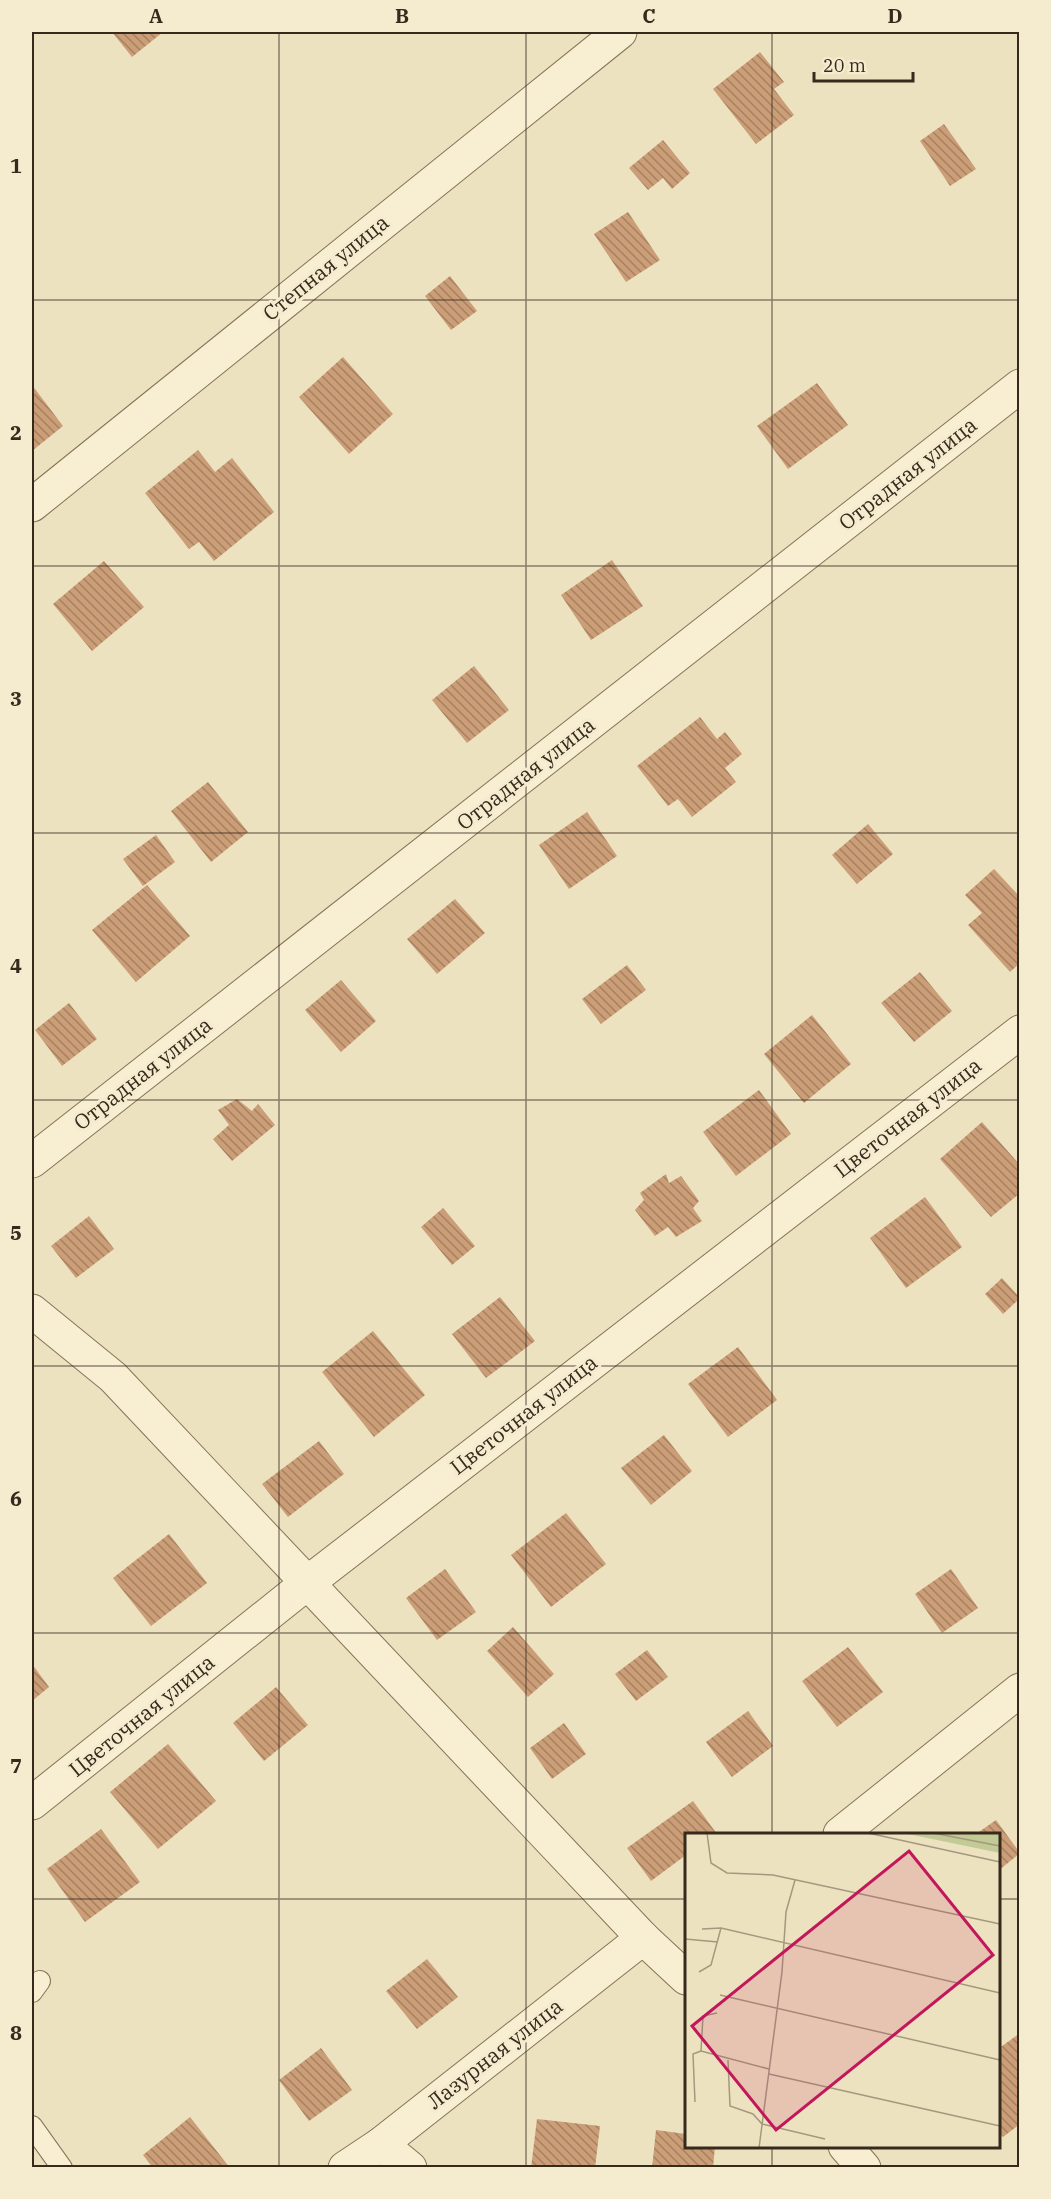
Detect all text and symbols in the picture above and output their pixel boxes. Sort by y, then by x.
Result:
text: A [149,2,163,29]
text: B [395,2,409,29]
text: C [642,2,656,29]
text: D [887,2,903,29]
scale bar [814,45,913,83]
text: 20 m [823,54,866,77]
text: 1 [10,152,22,179]
street label: Степная улица [257,208,394,327]
street label: Отрадная улица [832,410,982,536]
text: 2 [10,419,22,446]
text: 3 [10,685,22,712]
street label: Отрадная улица [450,710,600,836]
text: 4 [10,952,22,979]
street label: Отрадная улица [67,1010,217,1136]
street label: Цветочная улица [828,1051,987,1184]
text: 5 [10,1219,22,1246]
street label: Цветочная улица [444,1348,603,1481]
text: 6 [10,1485,22,1512]
street label: Цветочная улица [63,1648,220,1783]
text: 7 [10,1752,22,1779]
inset map [685,1833,1000,2148]
street label: Лазурная улица [421,1991,568,2115]
text: 8 [10,2019,22,2046]

